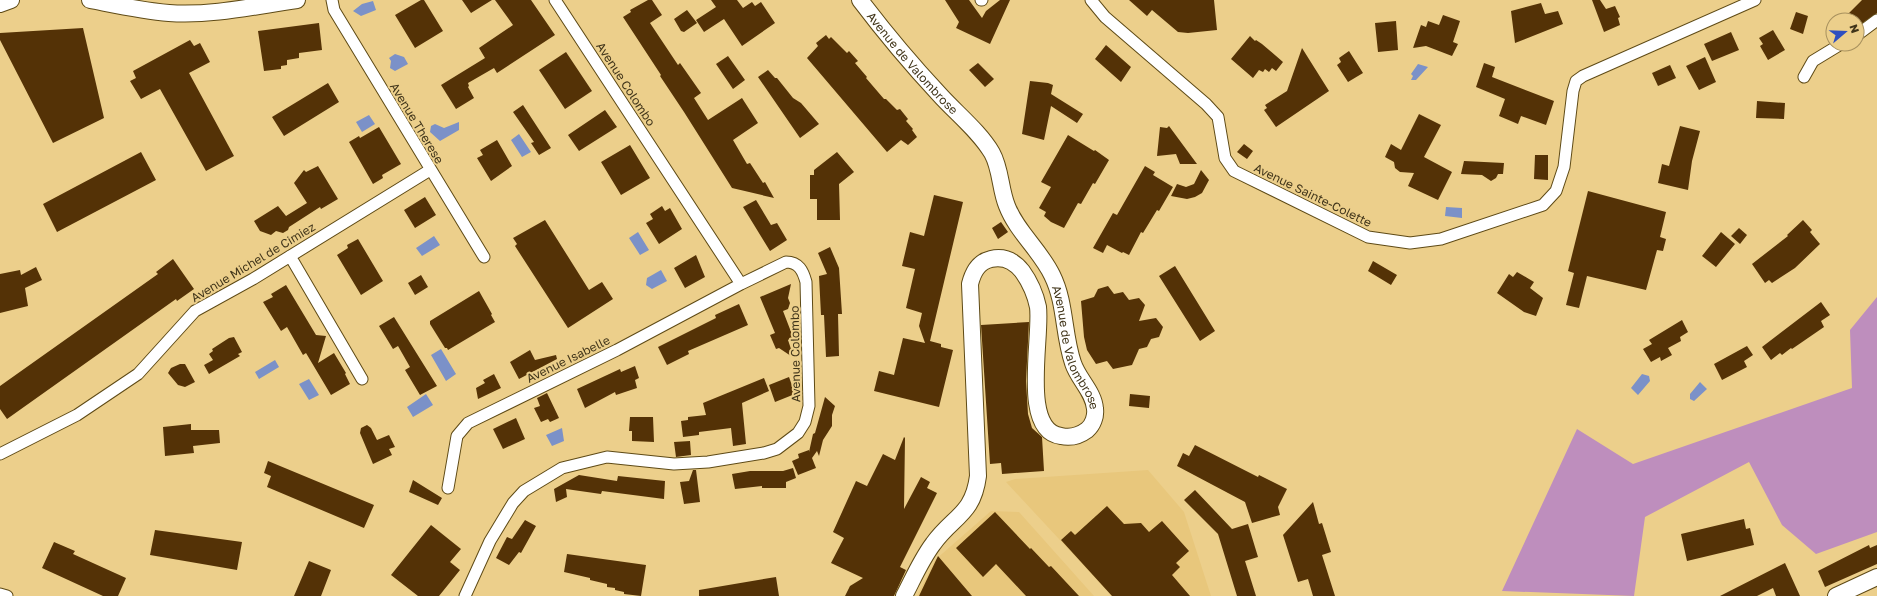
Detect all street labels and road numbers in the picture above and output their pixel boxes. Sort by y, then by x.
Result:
street label: Avenue de Valombrose [864,9,961,117]
street label: Avenue Colombo [593,39,659,129]
street label: Avenue Therese [387,80,447,166]
street label: Avenue Sainte-Colette [1252,160,1374,230]
street label: Avenue Michel de Cimiez [188,219,318,305]
street label: Avenue de Valombrose [1049,283,1103,410]
street label: Avenue Colombo [787,305,803,403]
street label: Avenue Isabelle [524,332,612,386]

